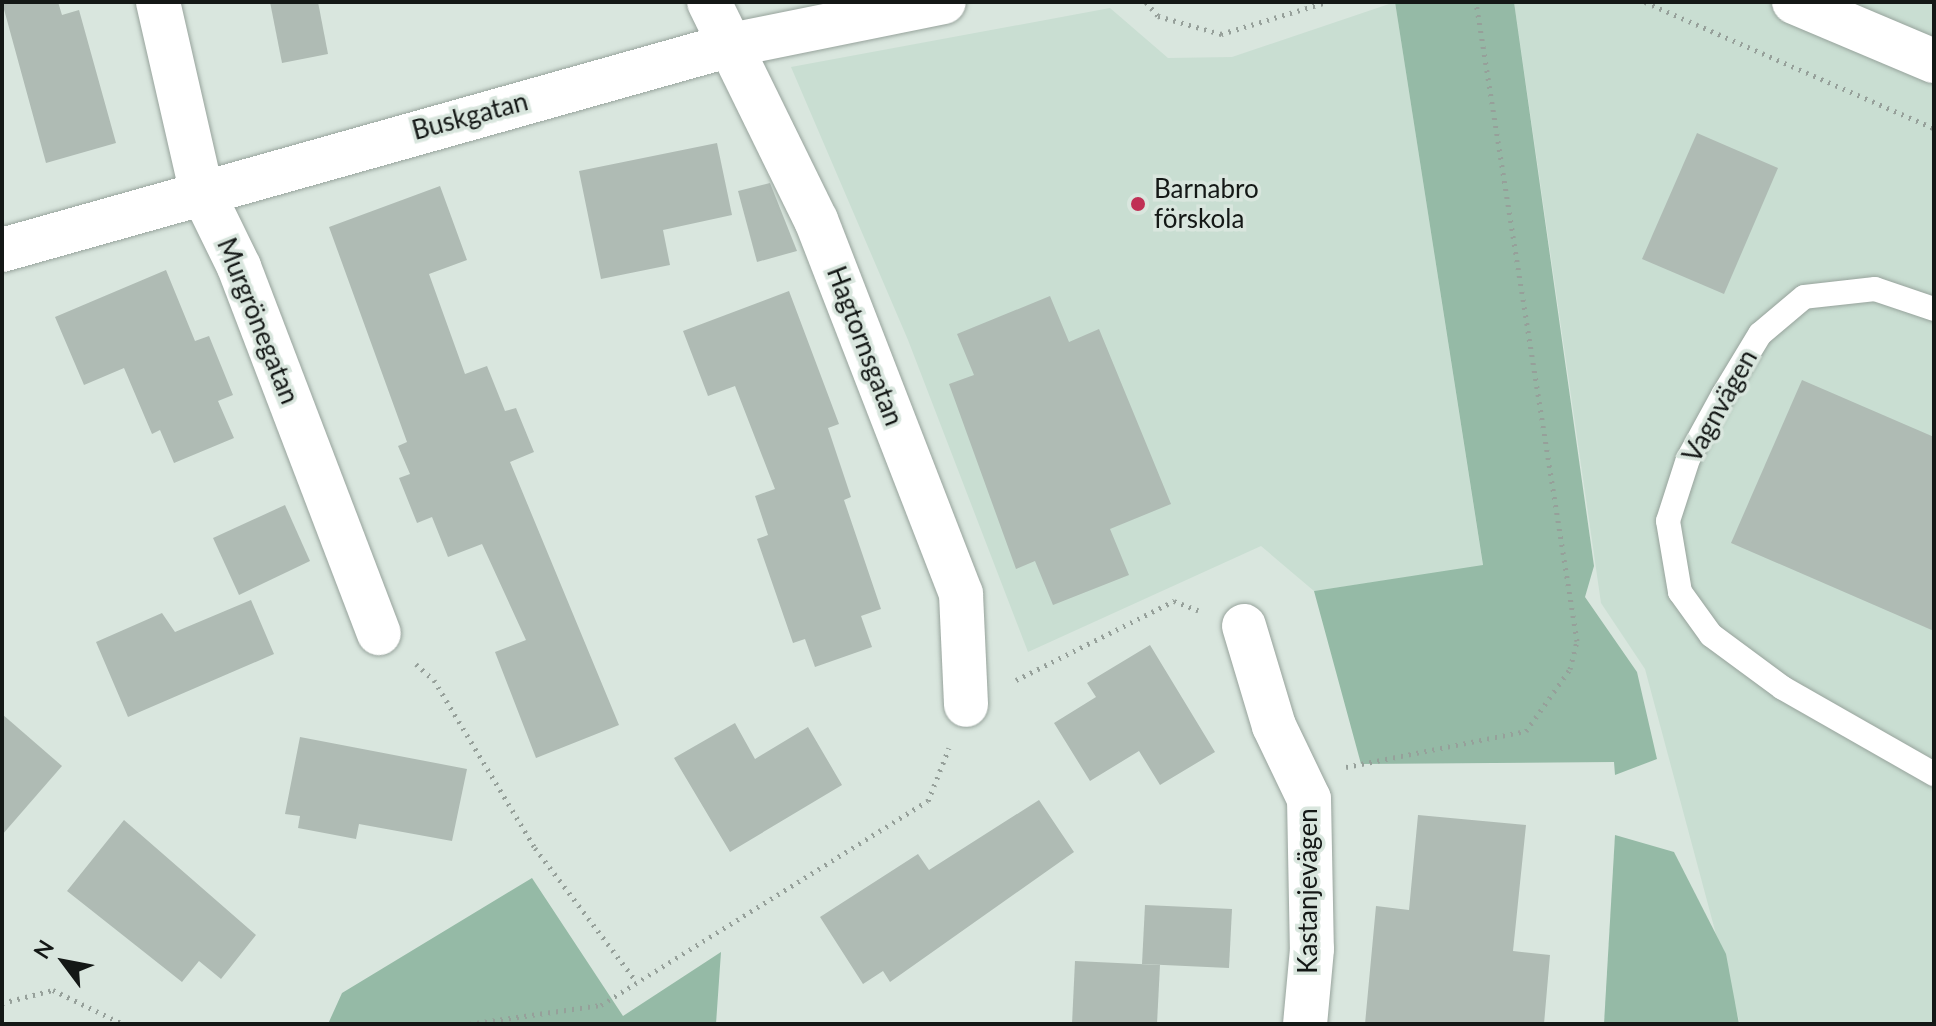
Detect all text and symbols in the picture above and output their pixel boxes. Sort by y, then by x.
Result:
street label: Buskgatan [409,86,531,146]
place label: Barnabro förskola [1154,173,1259,234]
marker: Barnabro förskola [1129,195,1147,213]
street label: Murgrönegatan [211,234,305,408]
street label: Hagtornsgatan [820,262,910,430]
street label: Vagnvägen [1676,344,1764,468]
street label: Kastanjevägen [1292,808,1324,974]
north arrow [24,922,104,1002]
text: N [27,935,59,963]

